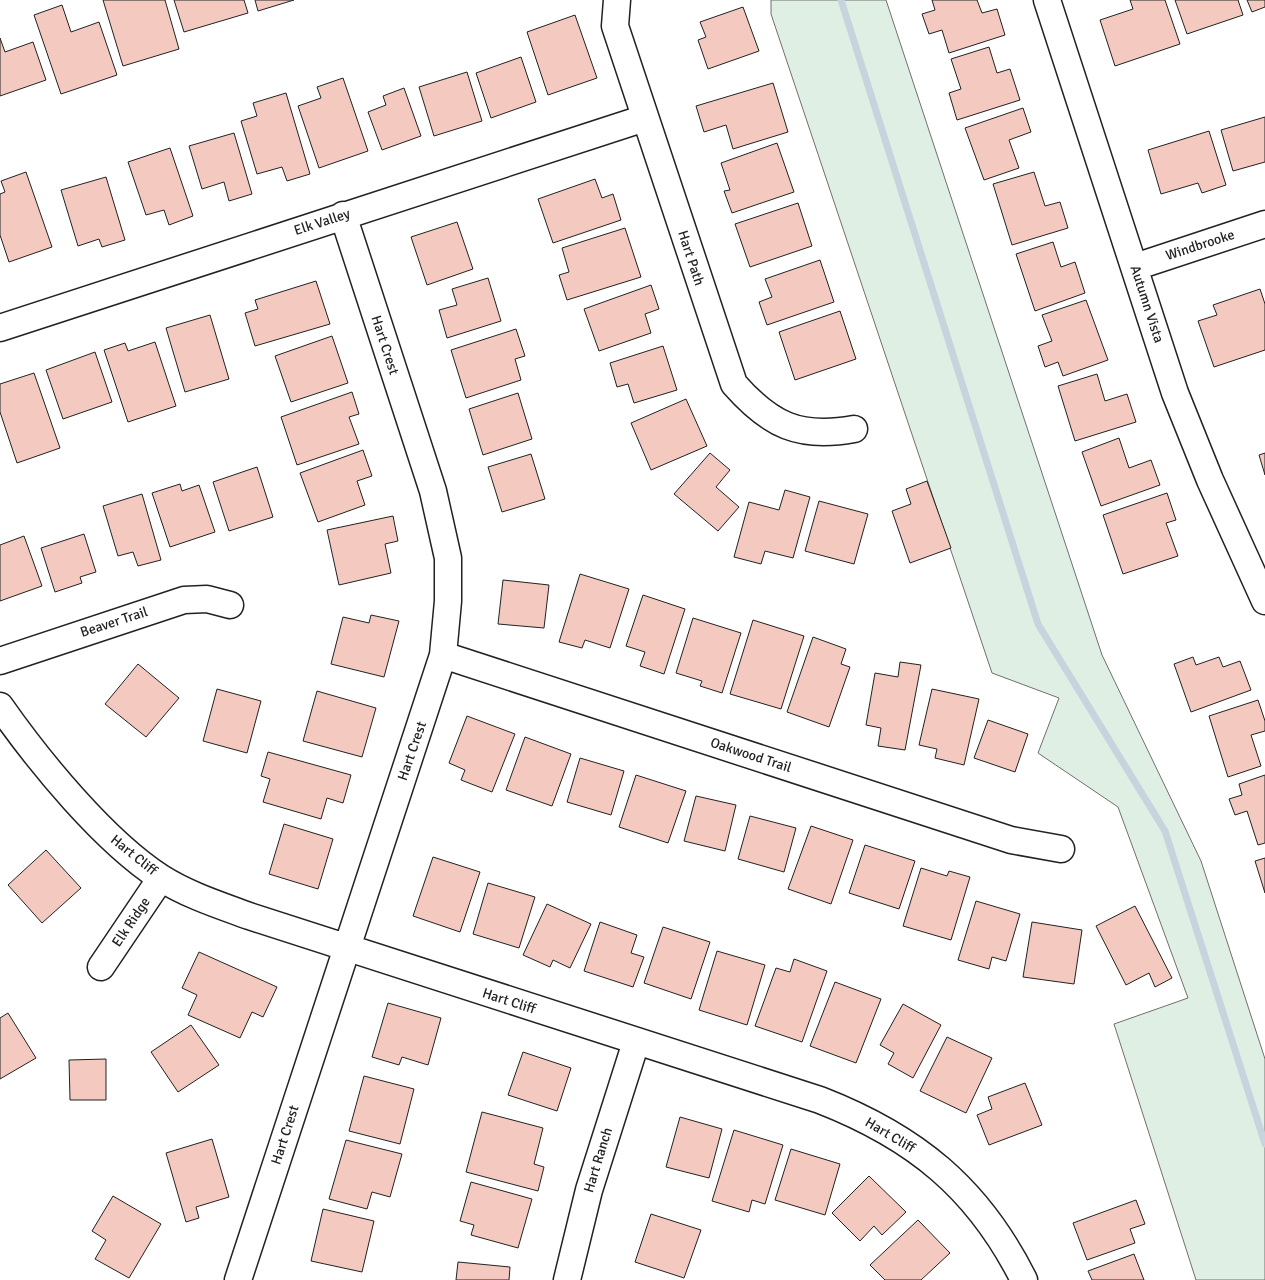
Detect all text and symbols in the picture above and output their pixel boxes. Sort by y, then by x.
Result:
street label: Elk Valley [292,205,353,239]
street label: Windbrooke [1163,226,1237,264]
street label: Hart Path [674,228,708,288]
street label: Autumn Vista [1126,263,1168,345]
street label: Hart Crest [367,313,403,377]
street label: Beaver Trail [78,603,150,641]
street label: Hart Crest [394,719,430,783]
street label: Oakwood Trail [708,734,794,776]
street label: Hart Cliff [107,831,162,880]
street label: Elk Ridge [108,894,154,950]
street label: Hart Cliff [480,984,539,1018]
street label: Hart Crest [267,1103,303,1167]
street label: Hart Cliff [862,1114,919,1157]
street label: Hart Ranch [580,1125,616,1195]

